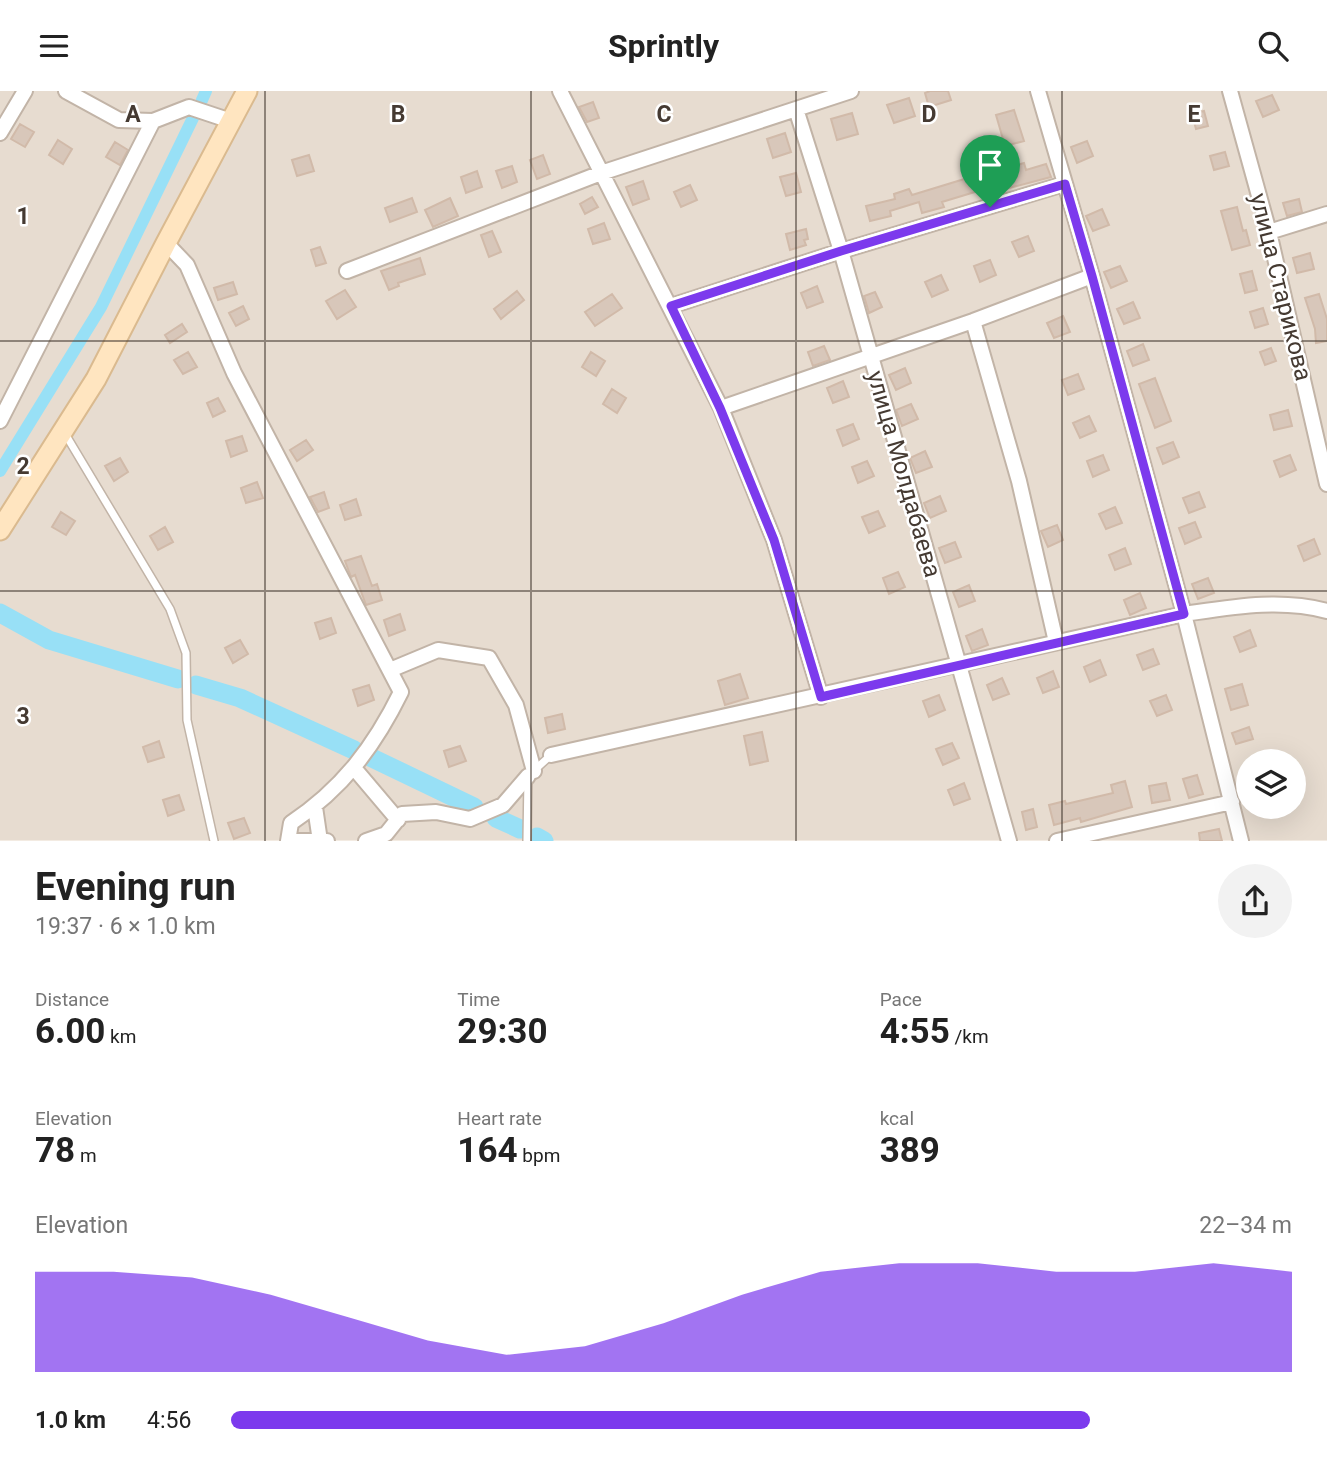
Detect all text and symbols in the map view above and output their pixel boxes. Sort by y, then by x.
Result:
icon: menu [35,27,73,65]
text: Sprintly [608,27,719,65]
icon: search [1254,27,1292,65]
text: A [125,101,141,128]
text: B [391,101,405,128]
text: C [656,101,672,128]
text: D [922,101,936,128]
text: E [1188,101,1201,128]
pin [960,135,1020,207]
icon: arrive [971,146,1009,184]
street label: улица Старикова [1244,190,1318,384]
text: 1 [16,203,30,230]
street label: улица Молдабаева [861,368,947,580]
text: 2 [16,453,30,480]
text: 3 [16,703,30,730]
map controls [1236,749,1306,819]
button: layers [1236,749,1306,819]
button: share [1218,864,1292,938]
text: Evening run [35,865,236,909]
text: 19:37 · 6 × 1.0 km [35,913,216,940]
text: Distance [35,988,109,1011]
text: Time [457,988,500,1011]
text: Pace [880,988,922,1011]
text: 6.00 [35,1011,105,1052]
text: 29:30 [457,1011,548,1052]
text: 4:55 [880,1011,950,1052]
text: km [105,1025,136,1048]
text: /km [950,1025,989,1048]
text: Elevation [35,1107,112,1130]
text: Heart rate [457,1107,542,1130]
text: kcal [880,1107,914,1130]
text: 78 [35,1130,75,1171]
text: 164 [457,1130,518,1171]
text: 389 [880,1130,940,1171]
text: m [75,1144,97,1167]
text: bpm [518,1144,560,1167]
text: Elevation [35,1212,128,1239]
text: 22–34 m [1199,1212,1292,1239]
text: 1.0 km [35,1407,106,1434]
text: 4:56 [147,1407,191,1434]

